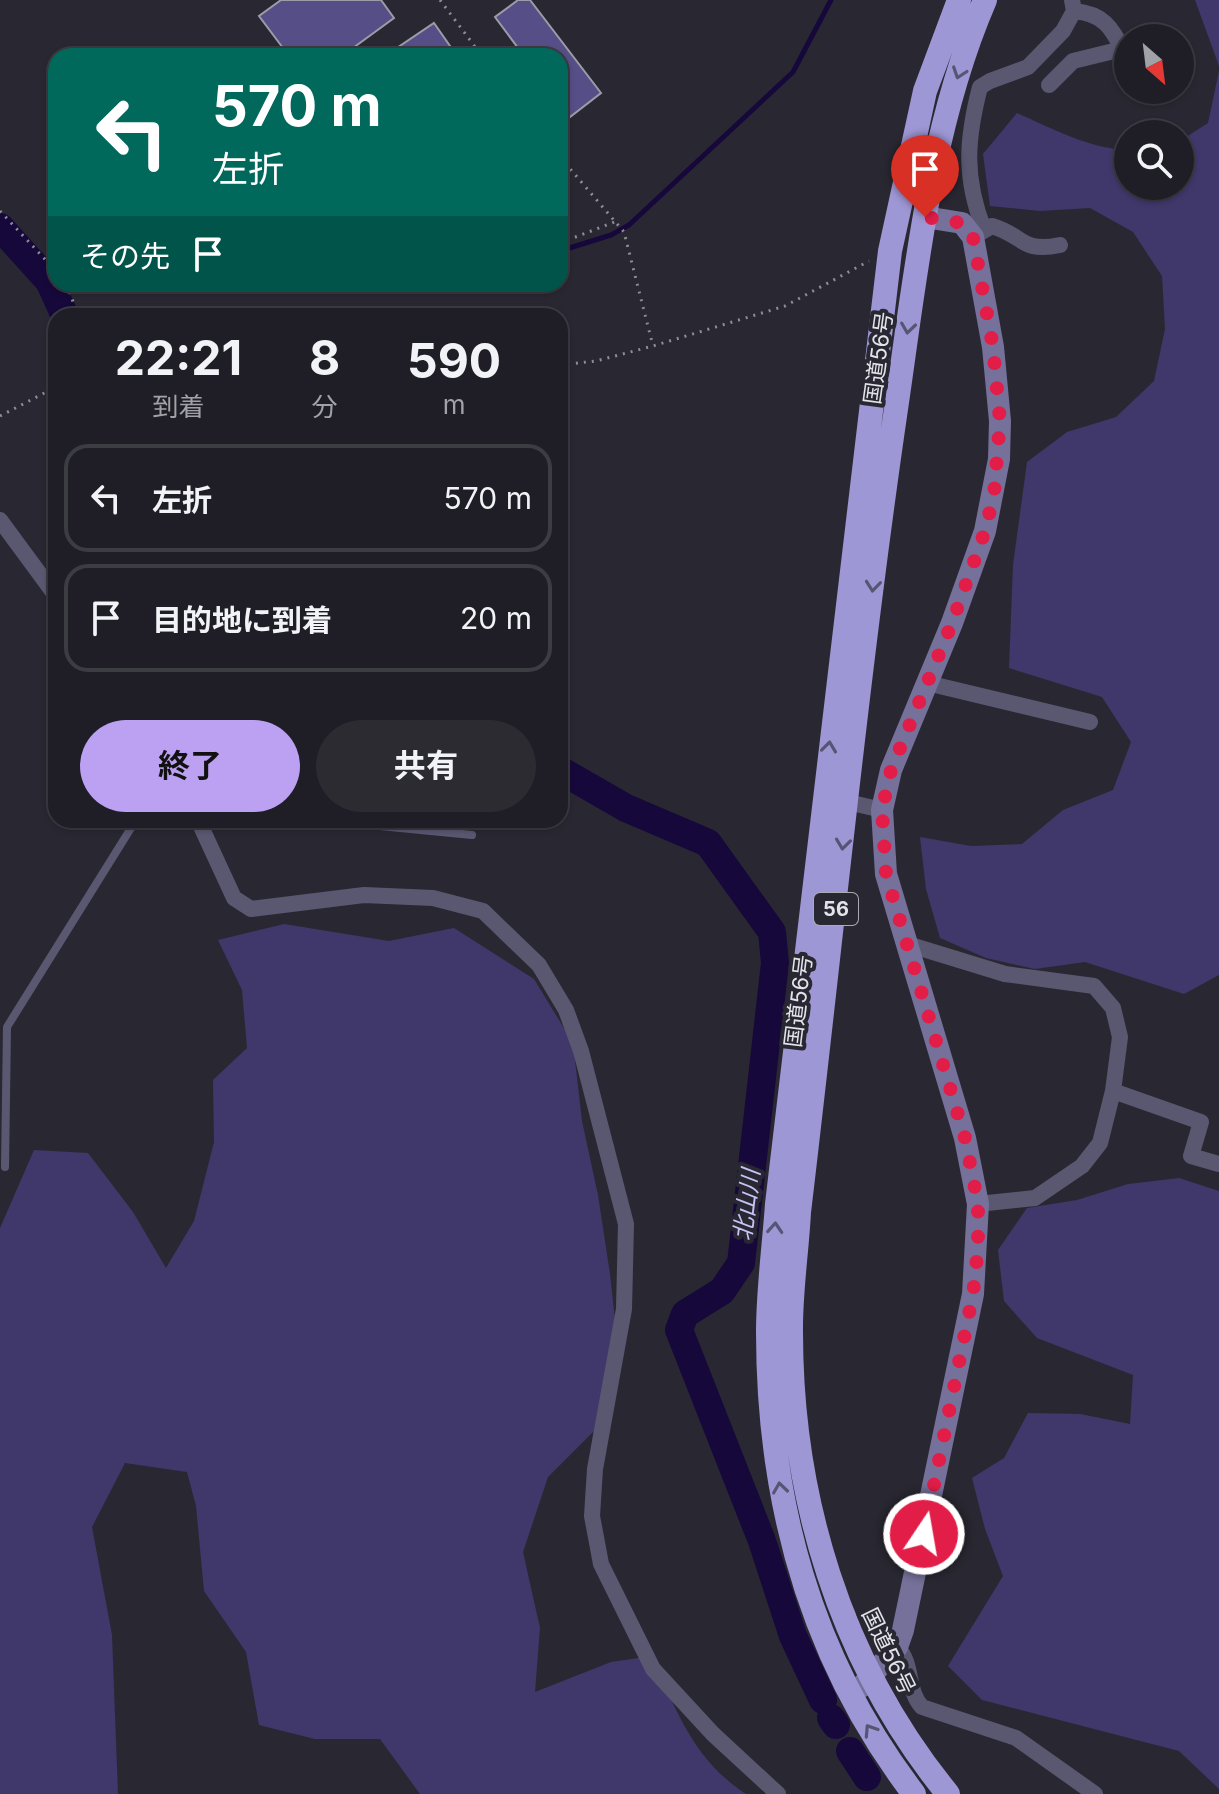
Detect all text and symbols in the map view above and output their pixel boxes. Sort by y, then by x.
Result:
north arrow [1114,24,1194,104]
map controls [1114,24,1194,200]
one-way arrow [952,66,968,80]
text: 570 m [212,72,382,140]
icon: left [80,80,184,184]
button: search [1114,120,1194,200]
pin [891,135,959,217]
text: 左折 [212,147,284,191]
icon: arrive [903,147,947,191]
icon: arrive [186,232,230,276]
text: その先 [80,238,170,274]
street label: 国道56号 [859,310,897,406]
one-way arrow [900,321,917,335]
text: 22:21 [115,328,242,387]
text: 8 [309,328,340,387]
text: 590 [407,331,501,390]
text: m [443,389,465,420]
text: 到着 [152,391,204,422]
text: 分 [312,391,338,422]
icon: left [84,476,128,520]
text: 570 m [444,480,532,516]
text: 左折 [152,482,212,518]
one-way arrow [865,579,882,592]
icon: arrive [84,596,128,640]
text: 20 m [460,600,532,636]
text: 目的地に到着 [152,602,332,638]
button: 終了 [80,720,300,812]
button: 共有 [316,720,536,812]
one-way arrow [820,741,837,754]
one-way arrow [835,838,852,851]
road number: 56 [814,893,858,925]
street label: 国道56号 [779,953,817,1049]
water label: 北山川 [728,1164,766,1242]
one-way arrow [766,1221,783,1234]
one-way arrow [772,1481,789,1494]
position arrow [882,1492,966,1576]
street label: 国道56号 [857,1603,921,1699]
one-way arrow [865,1724,880,1739]

